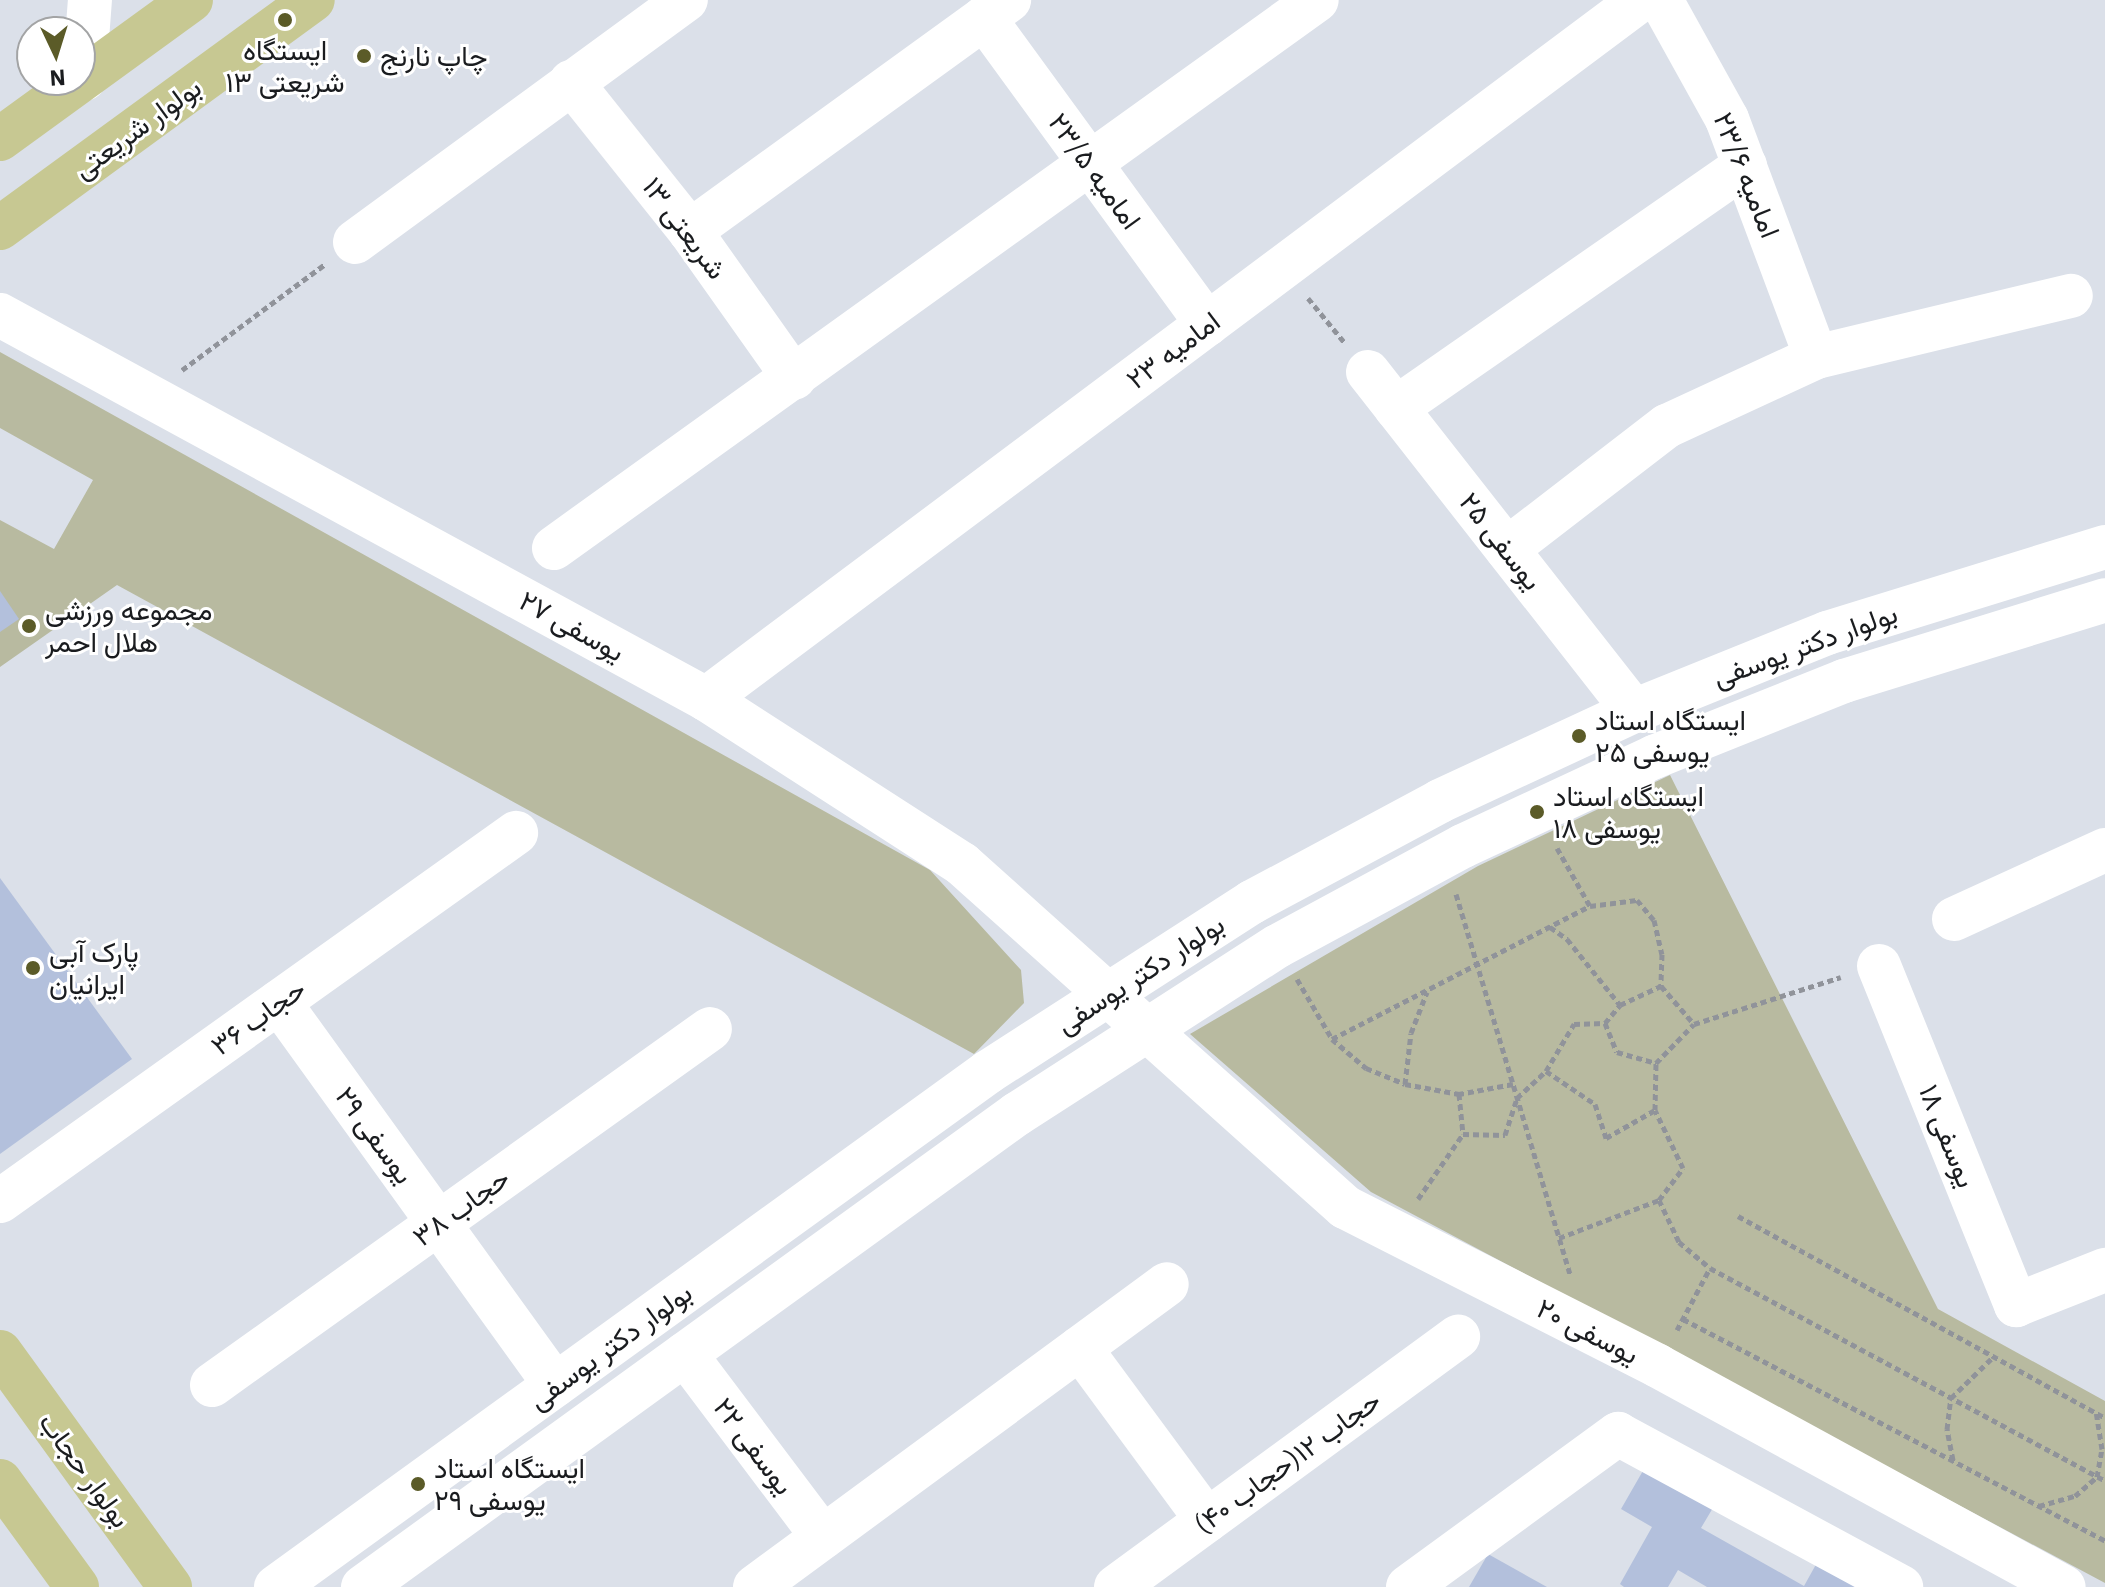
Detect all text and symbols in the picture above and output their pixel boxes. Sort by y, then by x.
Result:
marker: ایستگاه شریعتی ۱۳ [276,11,294,29]
north arrow [16,16,96,96]
place label: ایستگاه شریعتی ۱۳ [226,33,344,99]
place label: چاپ نارنج [380,39,487,73]
marker: چاپ نارنج [355,47,373,65]
text: N [49,63,67,93]
street label: بولوار شریعتی [67,70,207,186]
street label: امامیه ۲۳/۵ [1042,106,1148,236]
street label: امامیه ۲۳/۶ [1707,107,1787,243]
street label: شریعتی ۱۳ [636,170,734,286]
street label: امامیه ۲۳ [1120,304,1226,396]
street label: یوسفی ۲۵ [1452,485,1550,597]
street label: یوسفی ۲۷ [514,584,630,668]
place label: مجموعه ورزشی هلال احمر [45,593,212,659]
street label: بولوار دکتر یوسفی [1708,596,1902,694]
marker: مجموعه ورزشی هلال احمر [20,617,38,635]
place label: ایستگاه استاد یوسفی ۲۵ [1595,703,1746,769]
marker: ایستگاه استاد یوسفی ۲۵ [1570,727,1588,745]
place label: ایستگاه استاد یوسفی ۱۸ [1553,779,1704,845]
marker: ایستگاه استاد یوسفی ۱۸ [1528,803,1546,821]
street label: بولوار دکتر یوسفی [1050,907,1230,1041]
place label: پارک آبی ایرانیان [49,935,139,1001]
marker: پارک آبی ایرانیان [24,959,42,977]
street label: حجاب ۳۶ [204,972,312,1062]
street label: یوسفی ۲۹ [329,1080,421,1190]
street label: یوسفی ۱۸ [1912,1080,1984,1192]
street label: حجاب ۳۸ [406,1161,516,1253]
street label: بولوار دکتر یوسفی [522,1275,698,1417]
street label: یوسفی ۲۰ [1531,1291,1645,1371]
street label: حجاب ۱۲(حجاب ۴۰) [1187,1383,1387,1541]
street label: یوسفی ۲۲ [707,1391,801,1501]
street label: بولوار حجاب [32,1406,138,1534]
place label: ایستگاه استاد یوسفی ۲۹ [434,1451,585,1517]
marker: ایستگاه استاد یوسفی ۲۹ [409,1475,427,1493]

